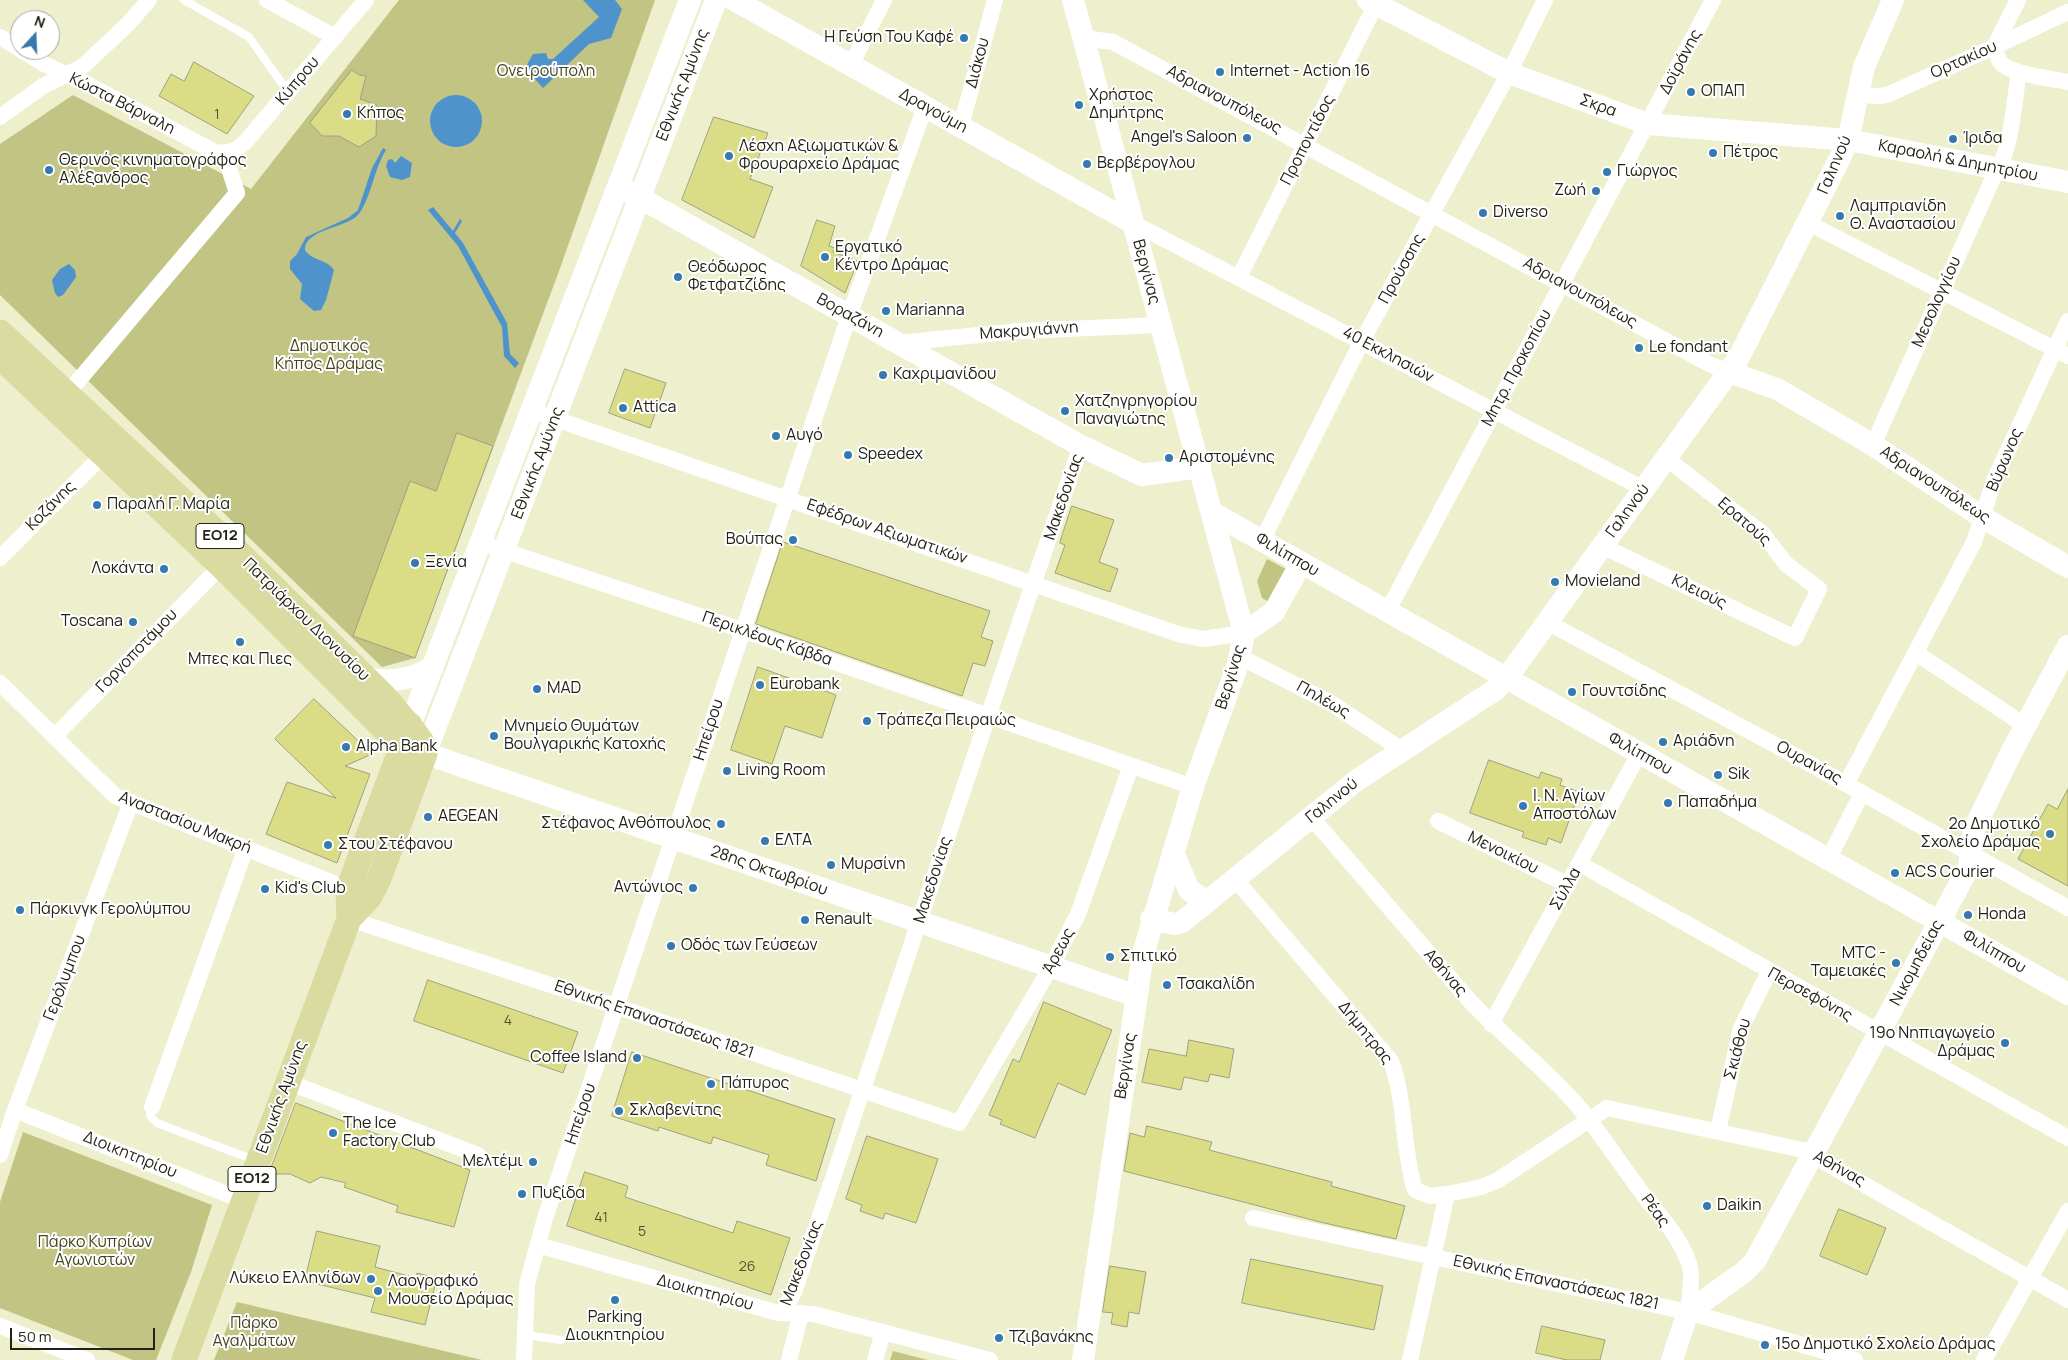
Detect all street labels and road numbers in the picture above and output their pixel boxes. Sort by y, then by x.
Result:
street label: Εθνικής Αμύνης [653,26,713,144]
street label: Δοϊράνης [1656,26,1706,98]
street label: Διάκου [962,36,994,90]
street label: Ορτακίου [1928,37,2000,83]
street label: Κύπρου [272,53,324,109]
street label: Αδριανουπόλεως [1163,62,1285,138]
street label: Κώστα Βάρναλη [66,69,178,139]
street label: Δραγούμη [895,84,971,138]
street label: Σκρα [1577,91,1619,121]
street label: Προποντίδος [1277,92,1339,188]
street label: Γαληνού [1814,133,1856,197]
street label: Καραολή & Δημητρίου [1877,136,2039,186]
street label: Προύσσης [1375,231,1429,307]
street label: Βεργίνας [1128,237,1164,307]
street label: Αδριανουπόλεως [1520,254,1640,332]
street label: Μεσολογγίου [1908,254,1966,350]
street label: Βοραζάνη [813,290,887,342]
street label: Μητρ. Προκοπίου [1478,306,1556,430]
street label: Μακρυγιάννη [979,318,1079,344]
street label: 40 Εκκλησιών [1339,323,1437,387]
street label: Εθνικής Αμύνης [508,404,568,522]
street label: Βύρωνος [1983,425,2027,495]
street label: Αδριανουπόλεως [1876,442,1994,528]
street label: Μακεδονίας [1040,451,1088,543]
street label: Κοζάνης [22,477,80,535]
street label: Γαληνού [1602,480,1654,542]
street label: Ερατούς [1714,494,1774,550]
street label: Εφέδρων Αξιωματικών [804,495,970,569]
road number: ΕΟ12 [196,524,244,548]
street label: Φιλίππου [1252,529,1322,581]
street label: Πατριάρχου Διονυσίου [239,555,373,685]
street label: Κλειούς [1668,570,1730,614]
street label: Γοργοποτάμου [92,605,182,697]
street label: Περικλέους Κάβδα [699,608,835,670]
street label: Βεργίνας [1212,642,1250,712]
street label: Πηλέως [1293,678,1353,722]
street label: Ηπείρου [690,697,728,763]
street label: Φιλίππου [1605,729,1675,779]
street label: Ουρανίας [1773,737,1845,789]
street label: Γαληνού [1302,774,1362,828]
street label: Αναστασίου Μακρή [116,788,254,858]
street label: Μενοικίου [1465,828,1541,878]
street label: Μακεδονίας [910,834,956,926]
street label: 28ης Οκτωβρίου [708,842,830,900]
street label: Σύλλα [1546,864,1586,914]
street label: Νικομηδείας [1886,917,1948,1009]
street label: Άρεως [1039,925,1079,977]
street label: Φιλίππου [1959,926,2029,978]
street label: Γερόλυμπου [40,933,90,1023]
street label: Αθήνας [1419,945,1471,1001]
street label: Περσεφόνης [1764,964,1856,1026]
street label: Εθνικής Επαναστάσεως 1821 [552,977,756,1063]
street label: Δήμητρας [1334,998,1396,1068]
street label: Σκιάθου [1721,1016,1755,1082]
street label: Βεργίνας [1111,1032,1141,1100]
street label: Εθνικής Αμύνης [253,1038,311,1156]
street label: Ηπείρου [562,1081,600,1147]
street label: Διοικητηρίου [80,1128,180,1182]
street label: Αθήνας [1810,1147,1868,1191]
road number: ΕΟ12 [228,1166,276,1192]
street label: Ρέας [1637,1191,1673,1231]
street label: Μακεδονίας [777,1218,827,1308]
street label: Εθνικής Επαναστάσεως 1821 [1451,1252,1661,1314]
street label: Διοικητηρίου [655,1271,755,1315]

